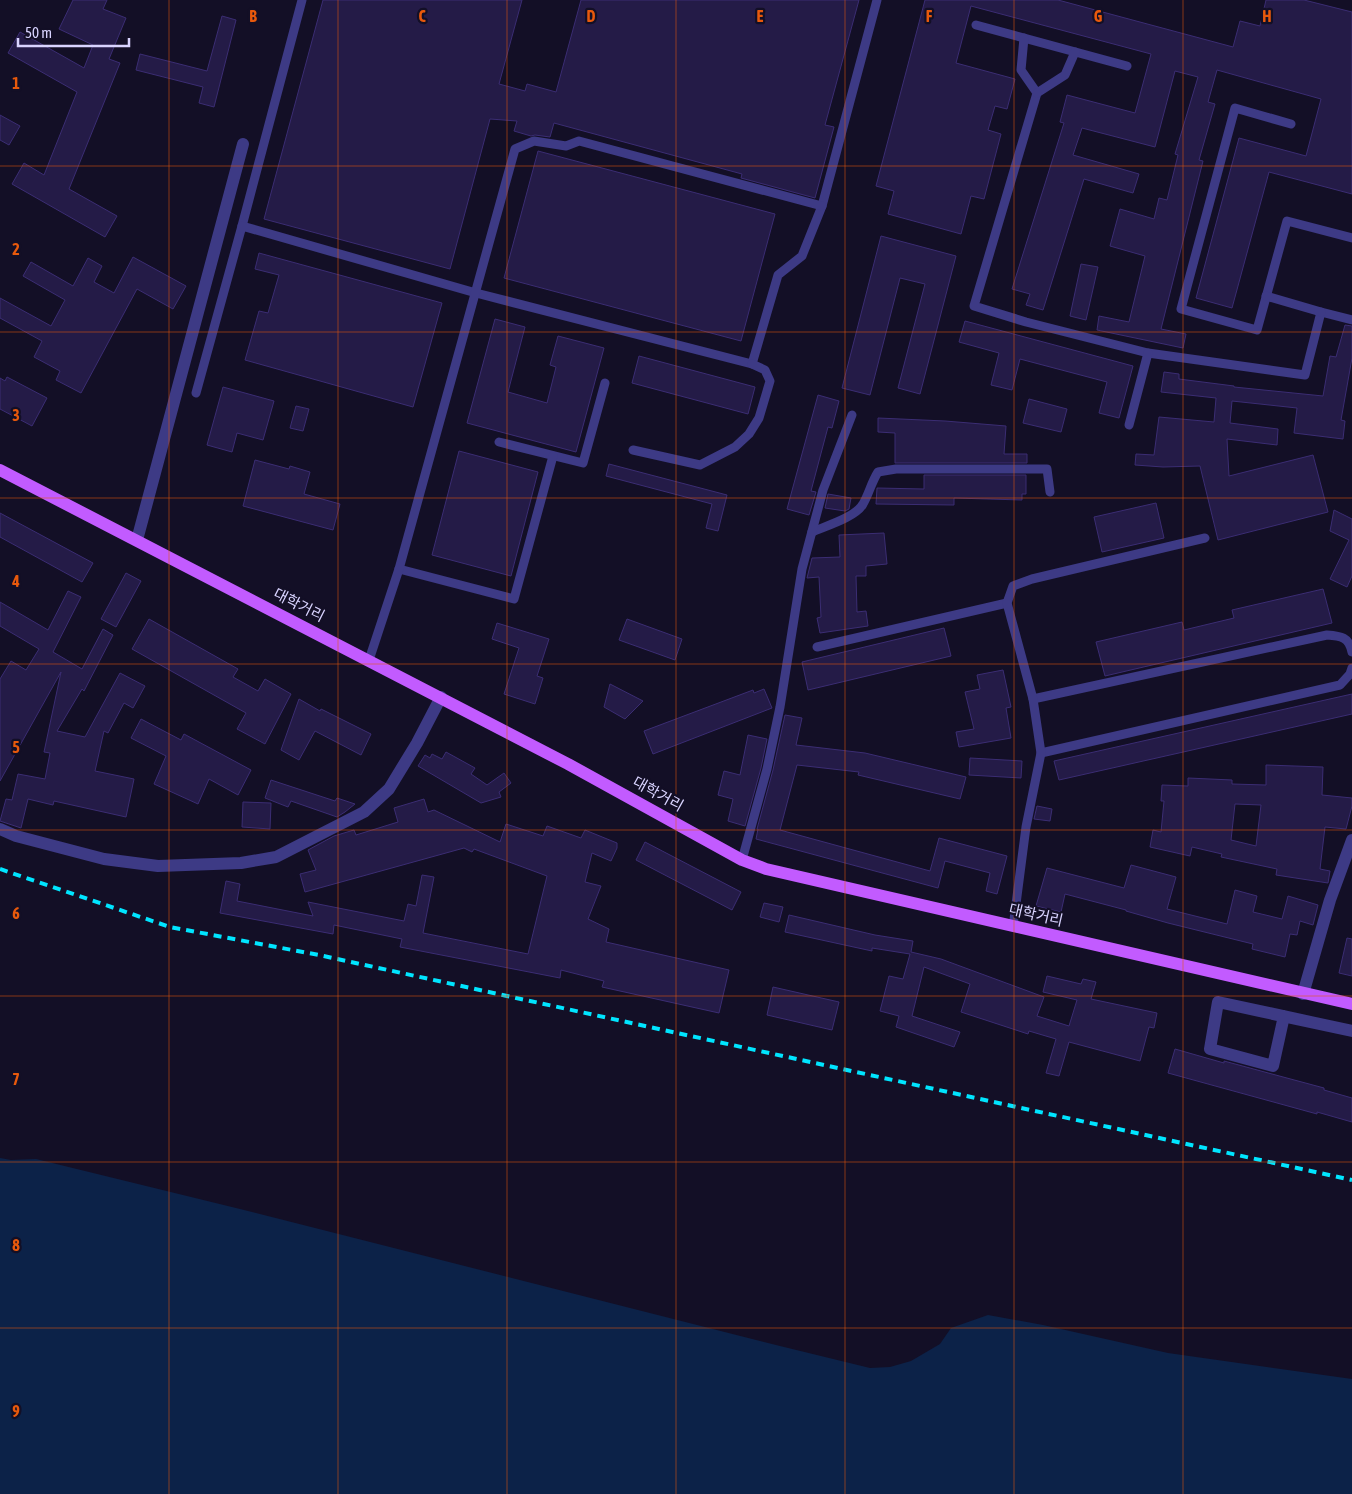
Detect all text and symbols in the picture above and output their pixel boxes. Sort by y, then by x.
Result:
text: B [249,7,257,25]
text: C [418,7,426,25]
text: D [587,7,596,25]
text: E [757,7,764,25]
text: F [926,7,933,25]
text: G [1094,7,1103,25]
text: H [1262,7,1272,25]
scale bar [18,15,129,47]
text: 50 m [25,24,52,41]
text: 1 [12,74,20,92]
text: 2 [12,240,20,258]
text: 3 [12,406,20,424]
text: 4 [11,572,20,590]
street label: 대학거리 [271,584,328,625]
text: 5 [12,738,20,756]
street label: 대학거리 [630,773,687,814]
street label: 대학거리 [1007,900,1065,929]
text: 6 [12,904,20,922]
text: 7 [12,1070,20,1088]
text: 8 [12,1236,20,1254]
text: 9 [12,1402,20,1420]

